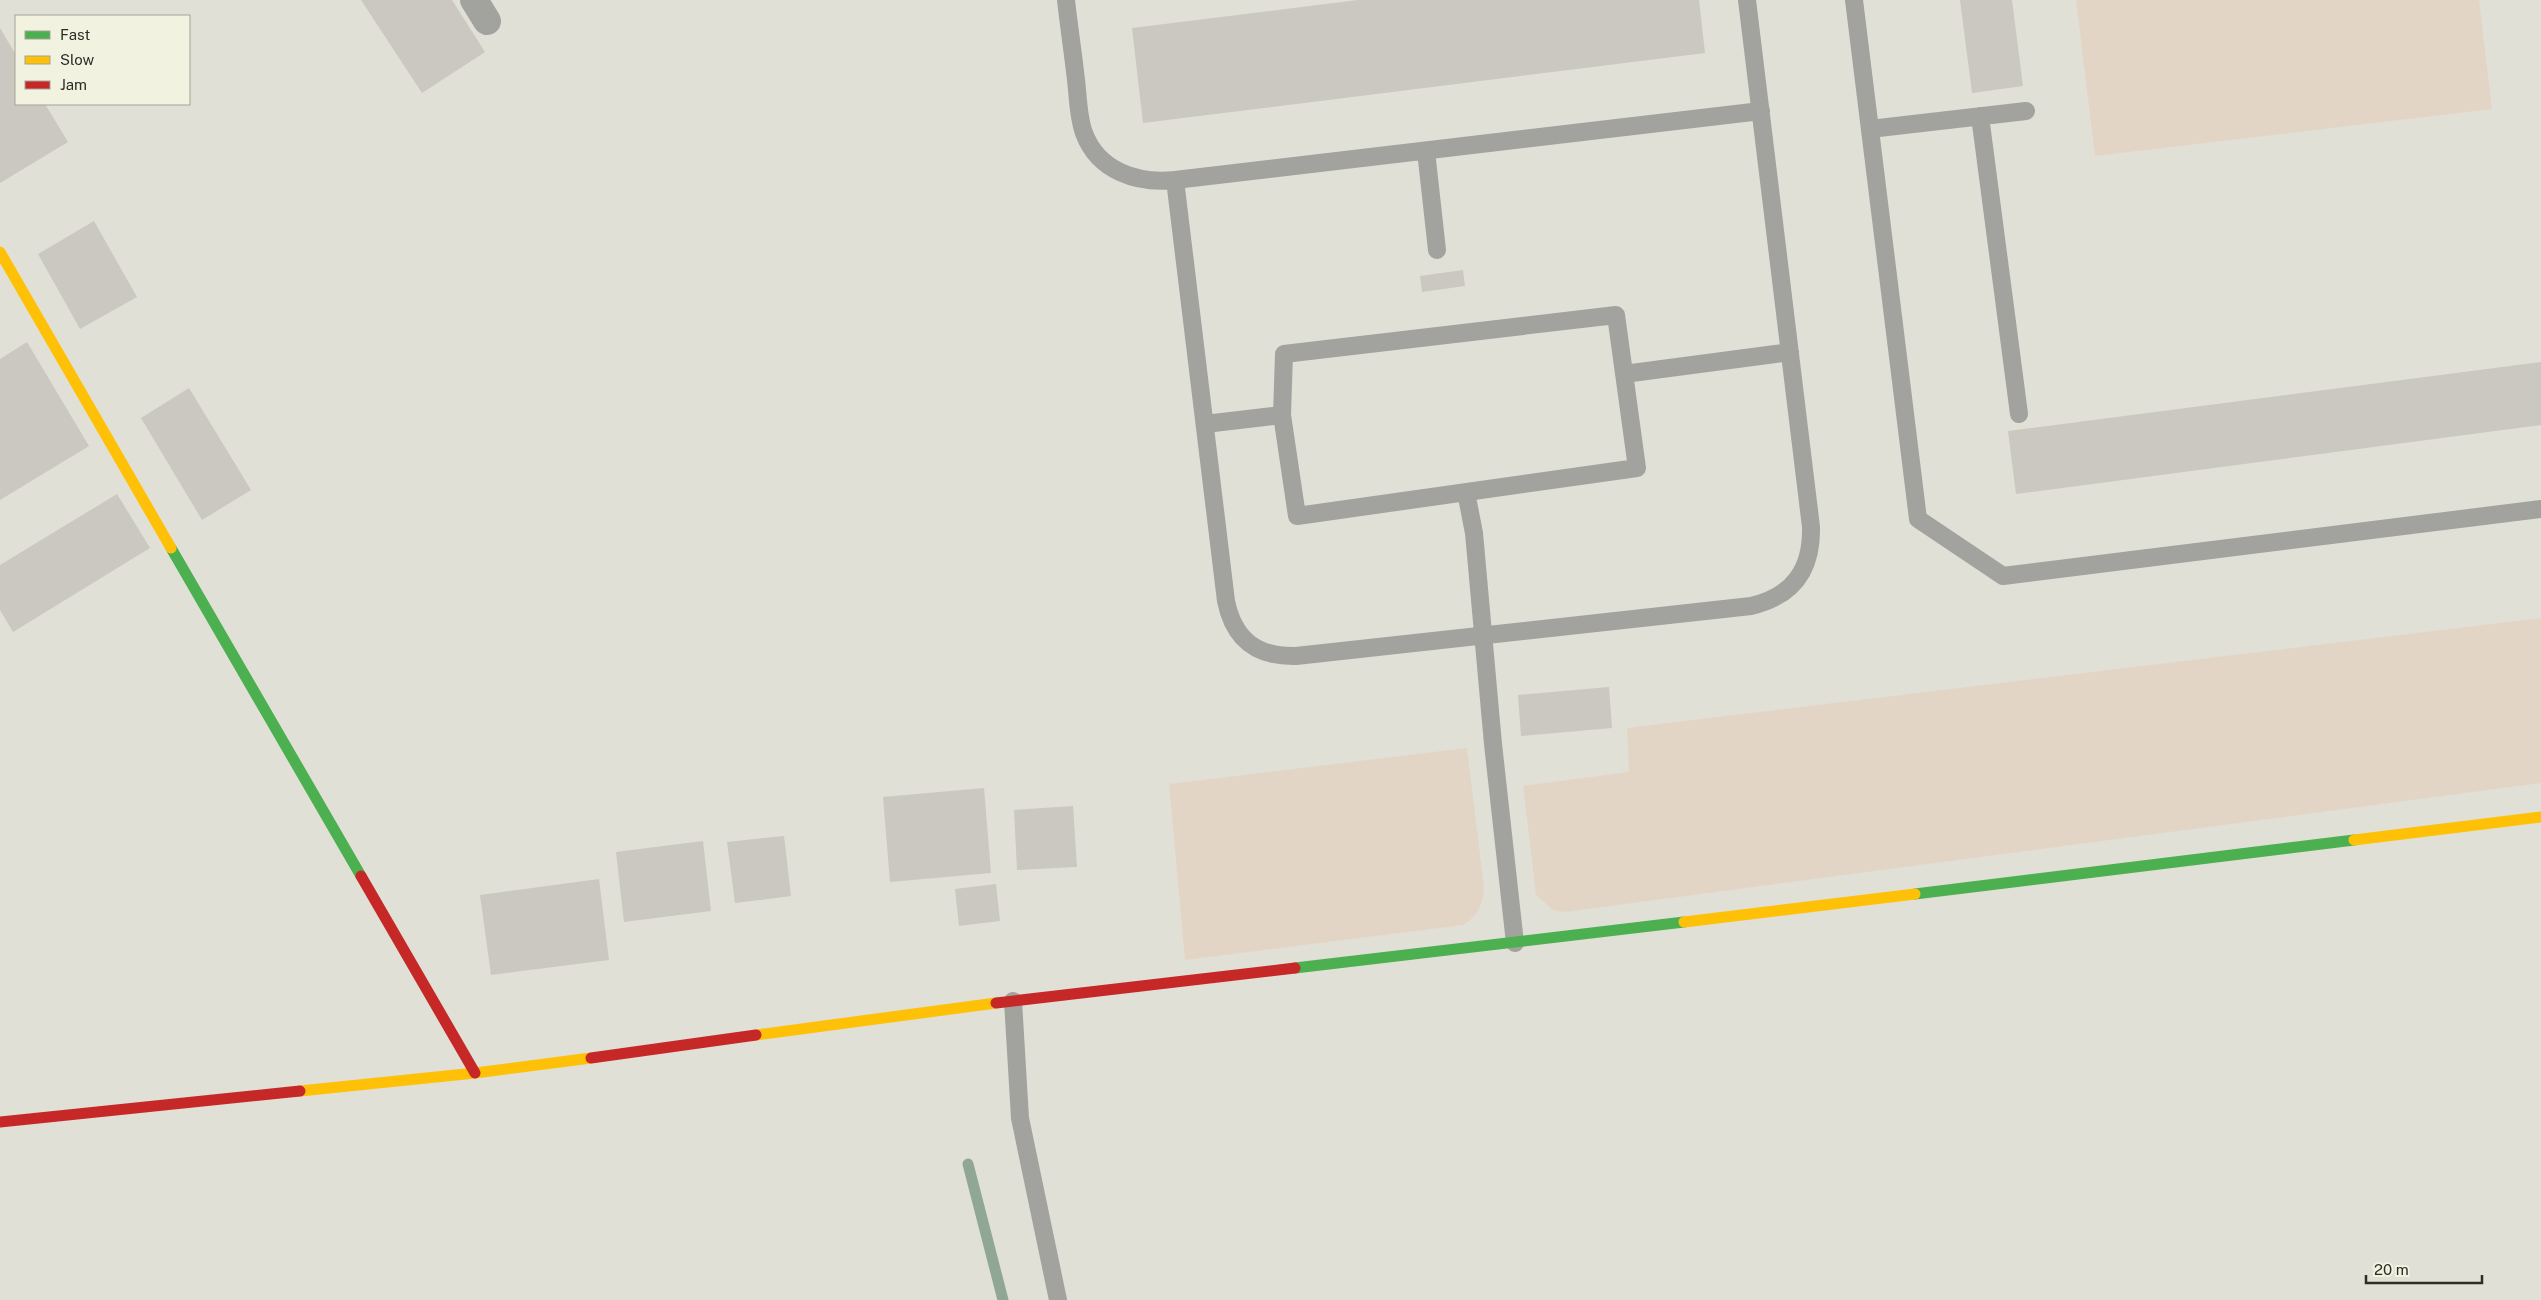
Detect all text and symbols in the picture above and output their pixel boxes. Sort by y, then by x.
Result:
legend [15,15,190,105]
text: Fast [60,26,90,43]
text: Slow [60,51,95,68]
text: Jam [60,76,87,93]
scale bar [2366,1252,2482,1284]
text: 20 m [2374,1261,2409,1278]

